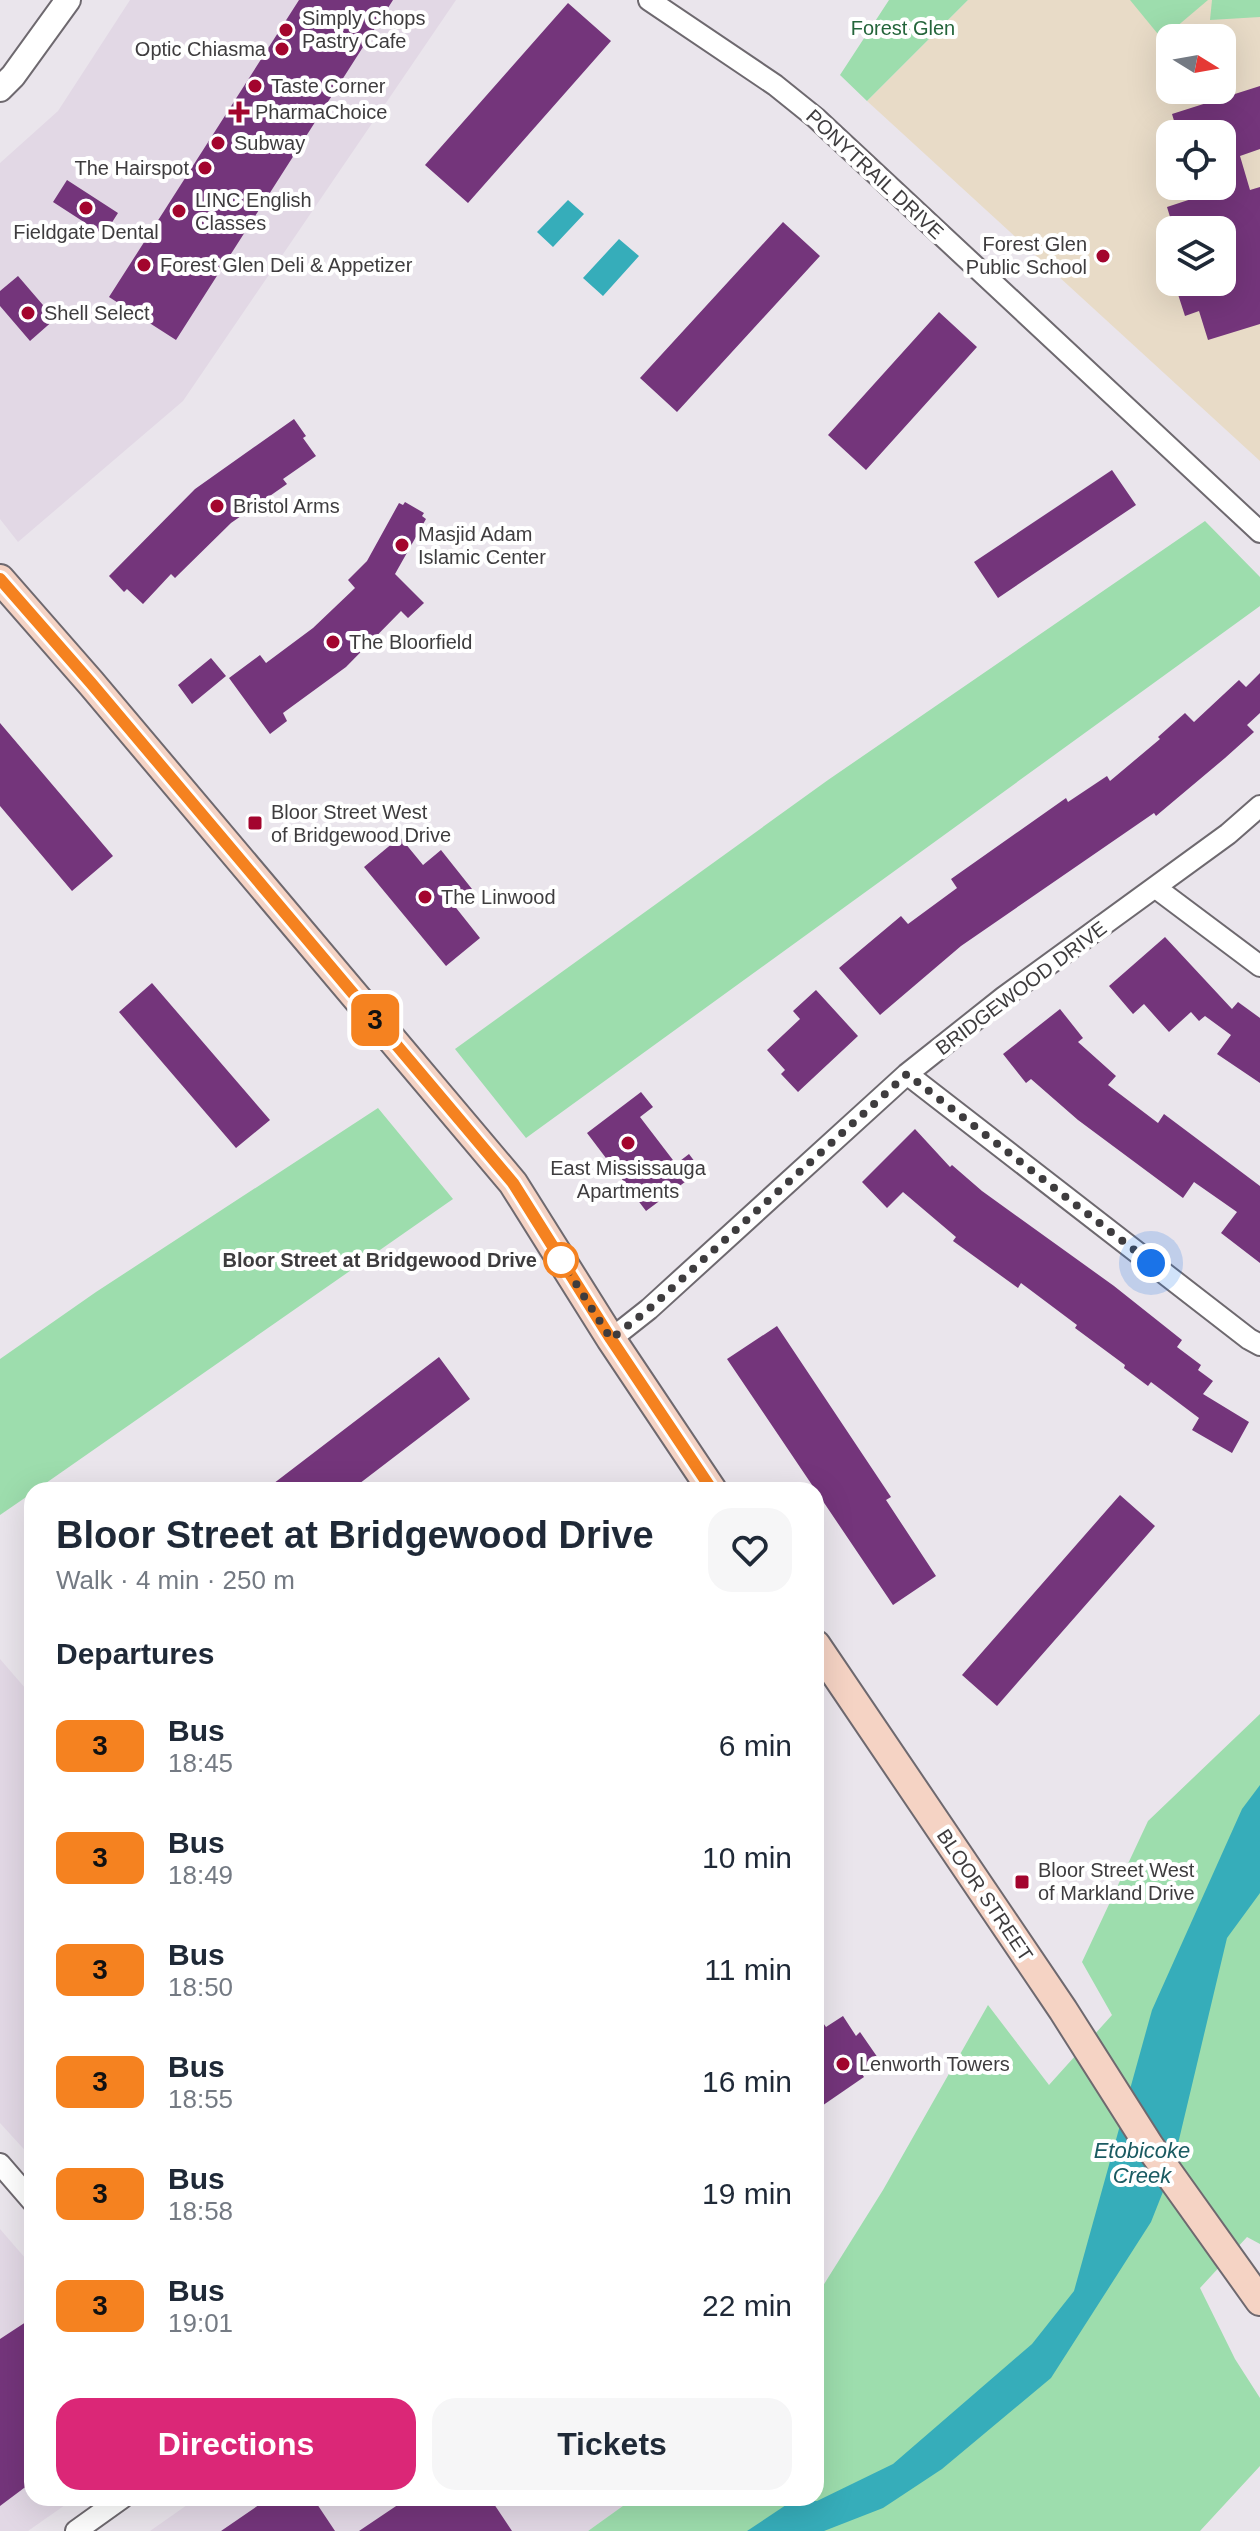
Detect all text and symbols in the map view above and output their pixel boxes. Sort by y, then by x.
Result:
place label: Simply Chops Pastry Cafe [302,7,425,52]
park label: Forest Glen [851,17,955,39]
marker: Simply Chops Pastry Cafe [277,21,295,39]
north arrow [1156,24,1236,104]
map controls [1156,24,1236,296]
place label: Optic Chiasma [135,38,267,60]
marker: Optic Chiasma [273,40,291,58]
place label: Taste Corner [271,75,386,97]
marker: Taste Corner [246,77,264,95]
place label: PharmaChoice [255,101,387,123]
marker: PharmaChoice [230,103,248,121]
street label: PONYTRAIL DRIVE [802,105,948,243]
button: locate [1156,120,1236,200]
place label: Subway [234,132,305,154]
marker: Subway [209,134,227,152]
place label: The Hairspot [75,157,189,179]
marker: The Hairspot [196,159,214,177]
place label: LINC English Classes [195,189,312,234]
marker: Fieldgate Dental [77,199,95,217]
marker: LINC English Classes [170,202,188,220]
button: layers [1156,216,1236,296]
place label: Fieldgate Dental [13,221,159,243]
place label: Forest Glen Public School [966,233,1087,278]
marker: Forest Glen Public School [1094,247,1112,265]
place label: Forest Glen Deli & Appetizer [160,254,413,276]
marker: Forest Glen Deli & Appetizer [135,256,153,274]
place label: Shell Select [44,302,150,324]
marker: Shell Select [19,304,37,322]
place label: Bristol Arms [233,495,340,517]
marker: Bristol Arms [208,497,226,515]
place label: Masjid Adam Islamic Center [418,523,546,568]
marker: Masjid Adam Islamic Center [393,536,411,554]
place label: The Bloorfield [349,631,472,653]
marker: The Bloorfield [324,633,342,651]
place label: Bloor Street West of Bridgewood Drive [271,801,451,846]
marker: Bloor Street West of Bridgewood Drive [246,814,264,832]
place label: The Linwood [441,886,556,908]
marker: The Linwood [416,888,434,906]
street label: BRIDGEWOOD DRIVE [931,917,1111,1059]
line badge: 3 [349,994,401,1046]
text: 3 [367,1004,383,1035]
marker: East Mississauga Apartments [619,1134,637,1152]
place label: East Mississauga Apartments [550,1157,707,1202]
marker: Bloor Street at Bridgewood Drive [544,1243,578,1277]
your location [1131,1243,1171,1283]
place label: Bloor Street at Bridgewood Drive [223,1249,537,1271]
button: heart [708,1508,792,1592]
text: Bloor Street at Bridgewood Drive [56,1514,654,1556]
text: Walk · 4 min · 250 m [56,1565,295,1595]
text: Departures [56,1637,214,1670]
text: Bus [168,1714,225,1747]
text: 6 min [719,1729,792,1762]
text: 3 [92,1730,108,1761]
text: 18:45 [168,1748,233,1778]
street label: BLOOR STREET [933,1825,1037,1965]
text: Bus [168,1826,225,1859]
text: 10 min [702,1841,792,1874]
text: 3 [92,1842,108,1873]
place label: Bloor Street West of Markland Drive [1038,1859,1195,1904]
text: 18:49 [168,1860,233,1890]
marker: Bloor Street West of Markland Drive [1013,1873,1031,1891]
text: Bus [168,1938,225,1971]
text: 11 min [704,1953,792,1986]
text: 3 [92,1954,108,1985]
text: 18:50 [168,1972,233,2002]
text: Bus [168,2050,225,2083]
place label: Lenworth Towers [859,2053,1010,2075]
marker: Lenworth Towers [834,2055,852,2073]
text: 16 min [702,2065,792,2098]
text: 3 [92,2066,108,2097]
text: 18:55 [168,2084,233,2114]
water label: Etobicoke Creek [1094,2138,1190,2188]
text: Bus [168,2162,225,2195]
text: 19 min [702,2177,792,2210]
text: 3 [92,2178,108,2209]
text: 18:58 [168,2196,233,2226]
text: Bus [168,2274,225,2307]
text: 22 min [702,2289,792,2322]
text: 3 [92,2290,108,2321]
text: 19:01 [168,2308,233,2338]
button: Directions [56,2398,416,2490]
button: Tickets [432,2398,792,2490]

